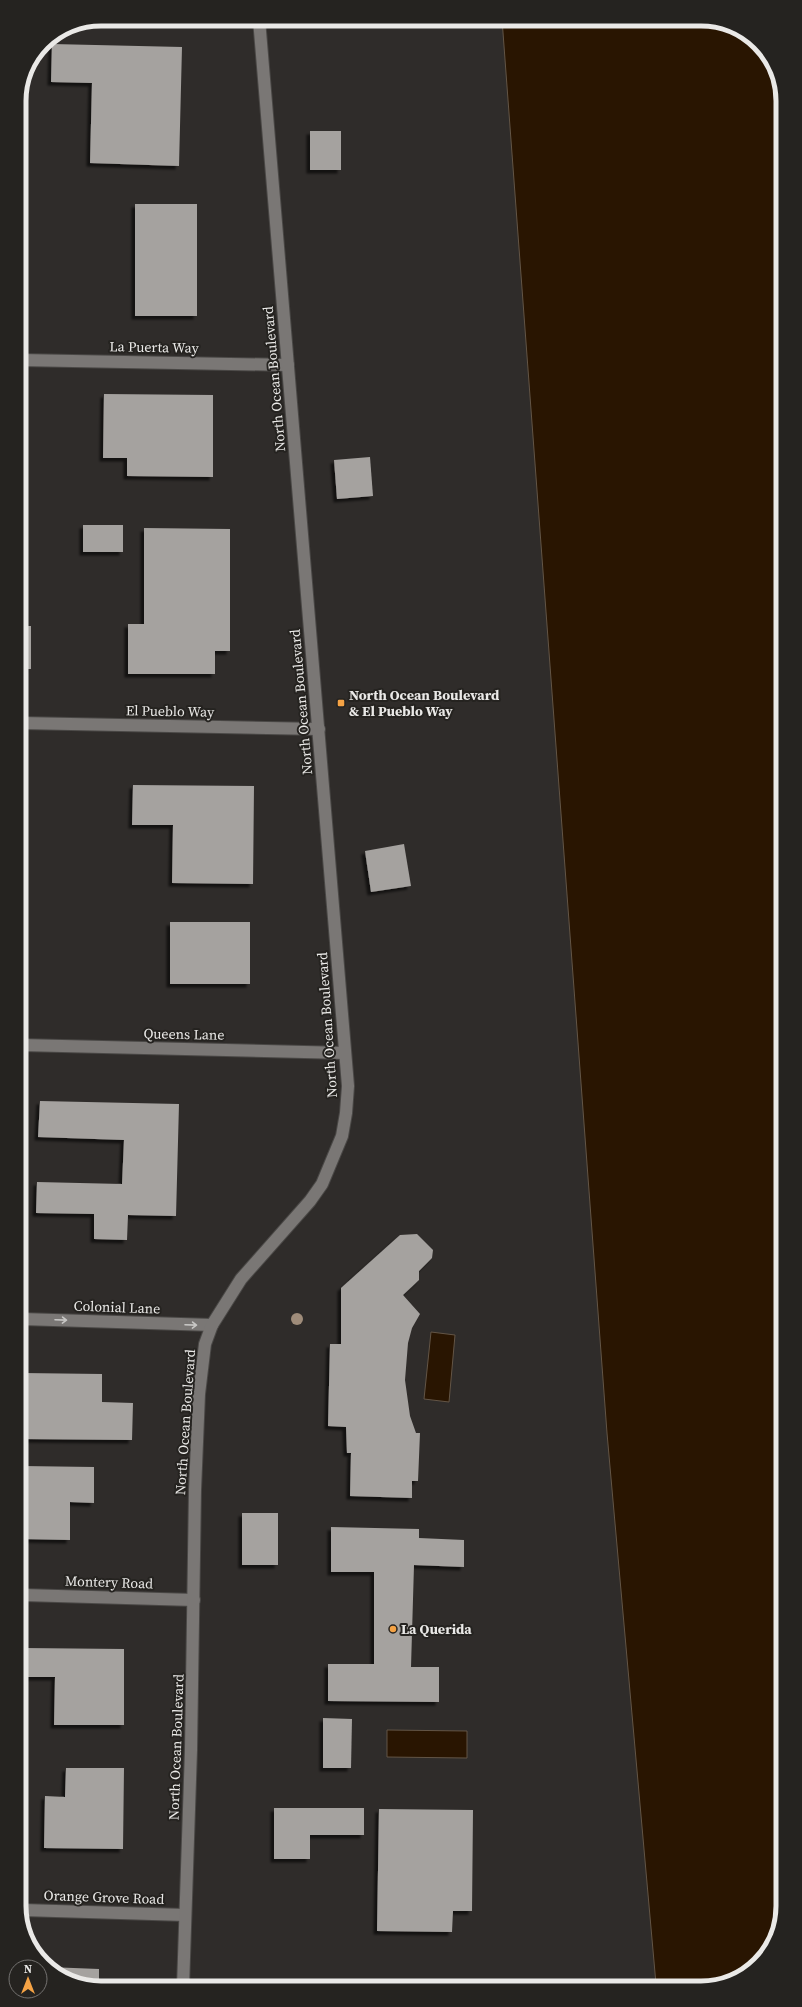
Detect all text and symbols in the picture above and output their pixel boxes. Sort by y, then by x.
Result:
street label: North Ocean Boulevard [258,305,290,453]
street label: La Puerta Way [109,336,200,358]
street label: North Ocean Boulevard [285,628,317,776]
place label: North Ocean Boulevard & El Pueblo Way [349,685,500,721]
marker: North Ocean Boulevard & El Pueblo Way [336,698,346,708]
street label: El Pueblo Way [126,700,215,722]
street label: North Ocean Boulevard [312,951,342,1099]
street label: Queens Lane [143,1023,225,1045]
street label: Colonial Lane [73,1295,161,1319]
one-way arrow [54,1316,67,1324]
one-way arrow [184,1321,197,1328]
street label: North Ocean Boulevard [170,1348,200,1496]
street label: Montery Road [64,1570,154,1594]
place label: La Querida [401,1619,472,1639]
marker: La Querida [388,1624,398,1634]
street label: North Ocean Boulevard [163,1674,189,1820]
street label: Orange Grove Road [43,1885,165,1909]
north arrow [8,1959,48,1999]
text: N [24,1962,32,1977]

